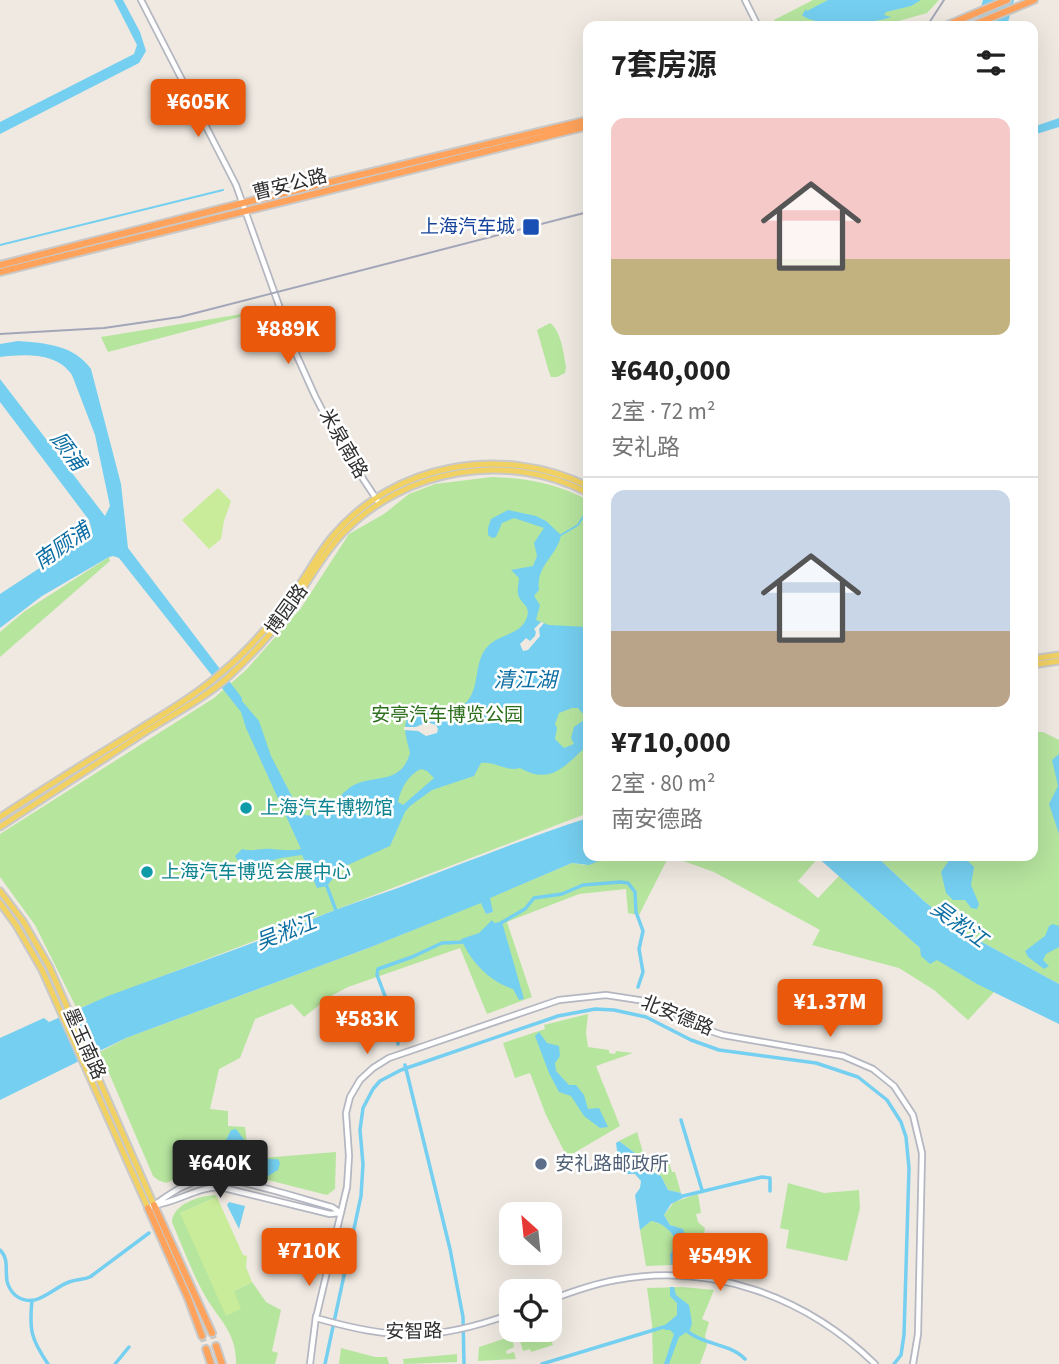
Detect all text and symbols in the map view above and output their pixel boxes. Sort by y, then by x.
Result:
text: 7套房源 [611,44,717,87]
icon: filters [972,44,1010,82]
pin: ¥605K [149,80,247,139]
text: ¥605K [167,85,229,118]
street label: 曹安公路 [250,163,330,207]
icon: home [748,163,874,289]
place label: 上海汽车城 [420,214,515,241]
marker: 上海汽车城 [521,217,541,237]
pin: ¥889K [239,306,337,366]
text: ¥889K [257,312,319,345]
text: ¥640,000 [611,349,731,392]
text: 2室 · 72 m² [611,395,715,428]
street label: 米泉南路 [312,404,374,484]
water label: 顾浦 [43,425,94,479]
text: 安礼路 [611,431,680,464]
water label: 南顾浦 [28,514,99,576]
icon: home [748,535,874,661]
street label: 博园路 [259,579,315,641]
water label: 清江湖 [494,665,559,695]
park label: 安亭汽车博览公园 [371,702,523,729]
text: ¥710,000 [611,721,731,764]
text: 2室 · 80 m² [611,767,715,800]
place label: 上海汽车博物馆 [260,795,393,822]
marker: 上海汽车博物馆 [238,800,254,816]
text: 南安德路 [611,803,703,836]
place label: 上海汽车博览会展中心 [161,859,351,886]
marker: 上海汽车博览会展中心 [139,864,155,880]
water label: 吴淞江 [925,893,995,956]
water label: 吴淞江 [251,906,323,957]
pin: ¥1.37M [773,979,887,1039]
text: ¥1.37M [793,985,867,1018]
street label: 北安德路 [637,989,717,1043]
pin: ¥583K [318,996,416,1056]
text: ¥583K [336,1002,398,1035]
street label: 墨玉南路 [56,1004,112,1084]
pin: ¥640K [171,1140,269,1200]
text: ¥640K [189,1146,251,1179]
place label: 安礼路邮政所 [555,1151,669,1178]
marker: 安礼路邮政所 [533,1156,549,1172]
north arrow [499,1202,562,1265]
map controls [499,1202,562,1342]
pin: ¥710K [260,1228,358,1288]
text: ¥710K [278,1234,340,1267]
pin: ¥549K [671,1234,769,1293]
text: ¥549K [689,1239,751,1272]
button: locate [499,1279,562,1342]
street label: 安智路 [385,1318,443,1346]

